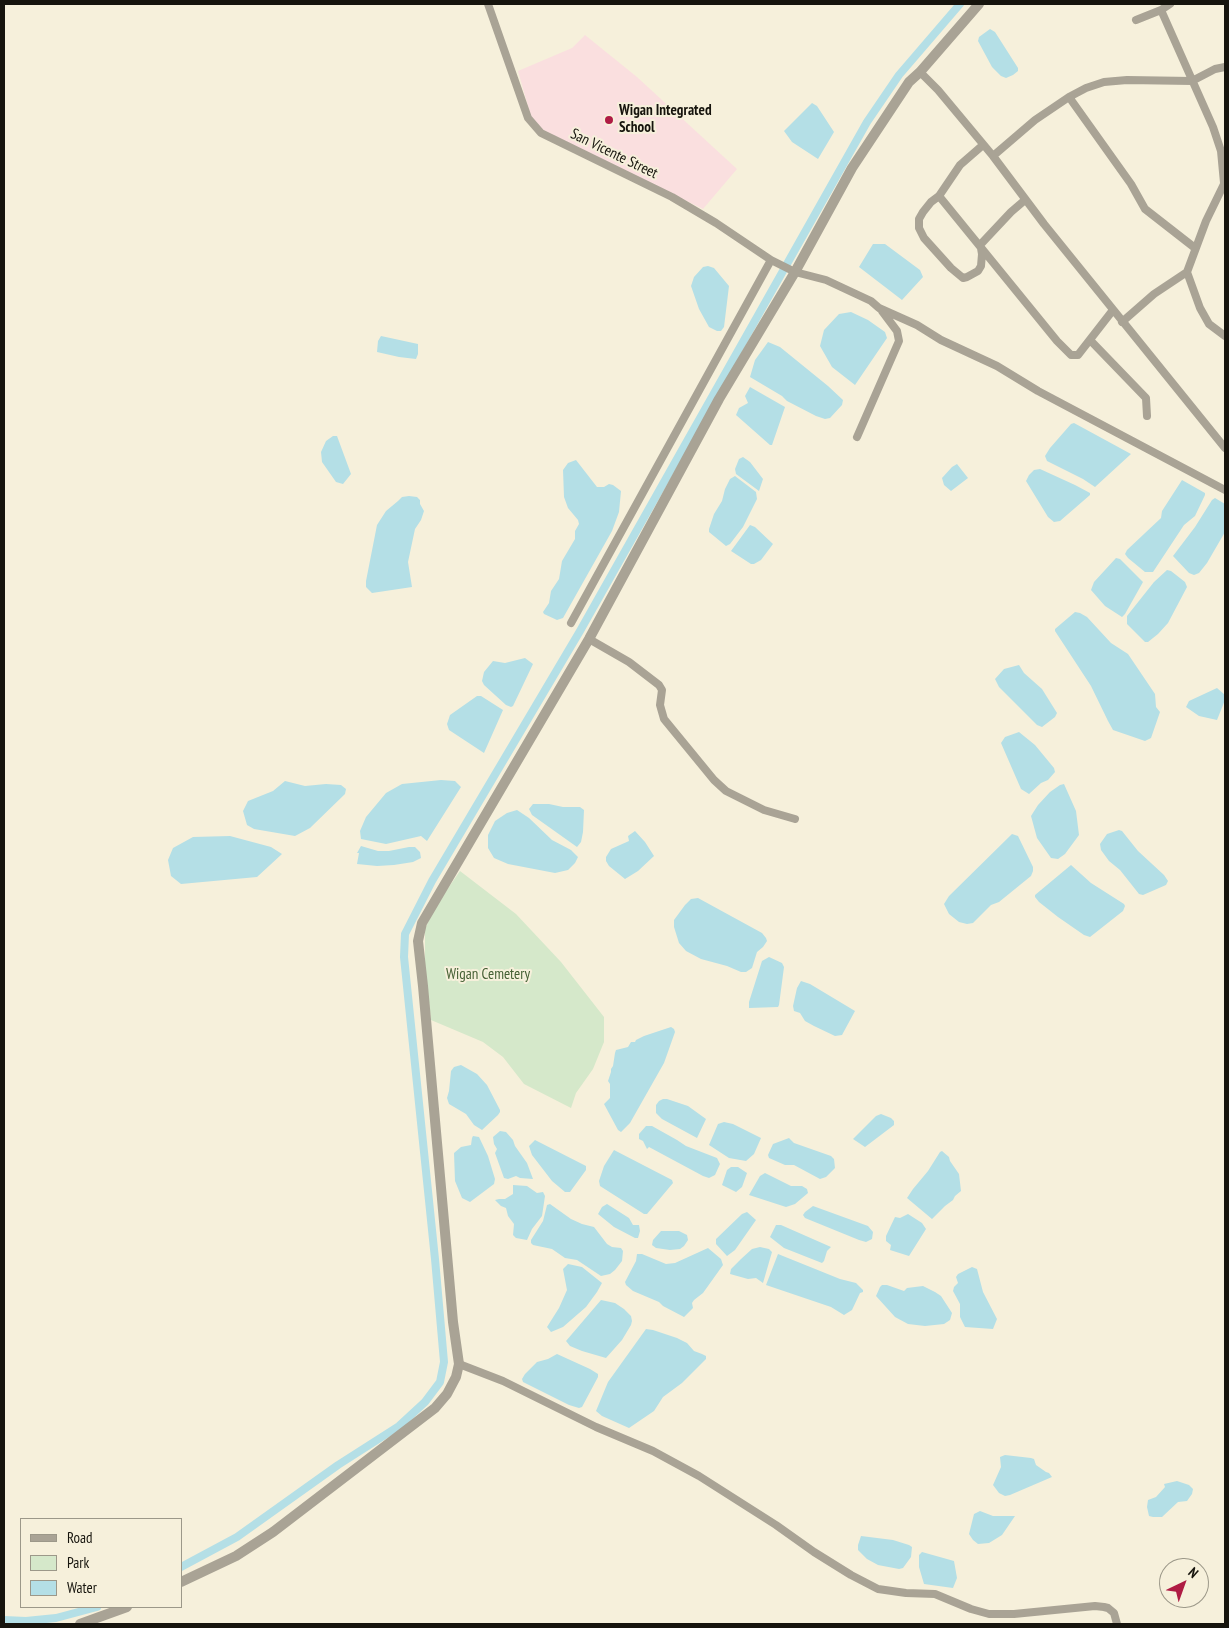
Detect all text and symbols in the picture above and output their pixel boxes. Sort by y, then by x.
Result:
place label: Wigan Integrated School [619,102,712,137]
marker: Wigan Integrated School [603,114,615,126]
street label: San Vicente Street [568,125,660,183]
park label: Wigan Cemetery [446,966,530,984]
legend [20,1518,182,1608]
text: Road [67,1528,93,1547]
text: Park [67,1553,89,1572]
north arrow [1159,1558,1209,1608]
text: N [1185,1563,1202,1582]
text: Water [67,1578,97,1597]

